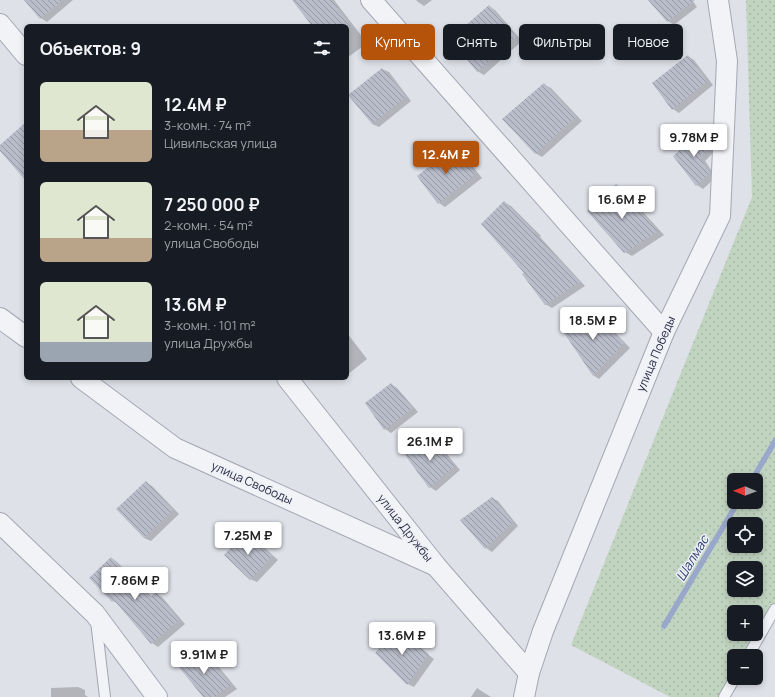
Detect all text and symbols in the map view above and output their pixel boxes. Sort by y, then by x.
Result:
chip: Купить [361,24,435,60]
chip: Снять [443,24,511,60]
chip: Фильтры [519,24,605,60]
chip: Новое [613,24,683,60]
text: Объектов: 9 [40,37,141,60]
icon: filters [311,37,333,59]
text: 12.4M ₽ [164,93,227,116]
icon: home [72,98,120,146]
text: 3-комн. · 74 m² [164,116,251,134]
pin: 9.78M ₽ [657,124,731,158]
text: 9.78M ₽ [669,128,719,146]
text: Цивильская улица [164,134,277,152]
pin: 12.4M ₽ [409,141,483,175]
text: 12.4M ₽ [422,145,470,163]
pin: 16.6M ₽ [585,186,659,220]
text: 16.6M ₽ [598,190,646,208]
text: 7 250 000 ₽ [164,193,260,216]
icon: home [72,198,120,246]
text: 2-комн. · 54 m² [164,216,253,234]
text: улица Свободы [164,234,259,252]
text: 13.6M ₽ [164,293,227,316]
icon: home [72,298,120,346]
pin: 18.5M ₽ [556,307,630,341]
text: 18.5M ₽ [569,311,617,329]
street label: улица Победы [632,313,679,394]
text: 3-комн. · 101 m² [164,316,256,334]
text: улица Дружбы [164,334,253,352]
pin: 26.1M ₽ [393,428,467,462]
text: 26.1M ₽ [407,432,453,450]
street label: улица Свободы [209,457,296,508]
north arrow [727,473,763,509]
map controls [727,473,763,685]
street label: улица Дружбы [374,490,437,565]
button: locate [727,517,763,553]
pin: 7.25M ₽ [211,522,285,556]
text: 7.25M ₽ [224,526,272,544]
water label: Шалмас [671,530,713,584]
button: layers [727,561,763,597]
pin: 7.86M ₽ [98,567,172,601]
text: 7.86M ₽ [110,571,160,589]
button: + [727,605,763,641]
pin: 13.6M ₽ [365,622,439,656]
text: 13.6M ₽ [378,626,426,644]
pin: 9.91M ₽ [167,641,241,675]
text: 9.91M ₽ [180,645,228,663]
button: − [727,649,763,685]

